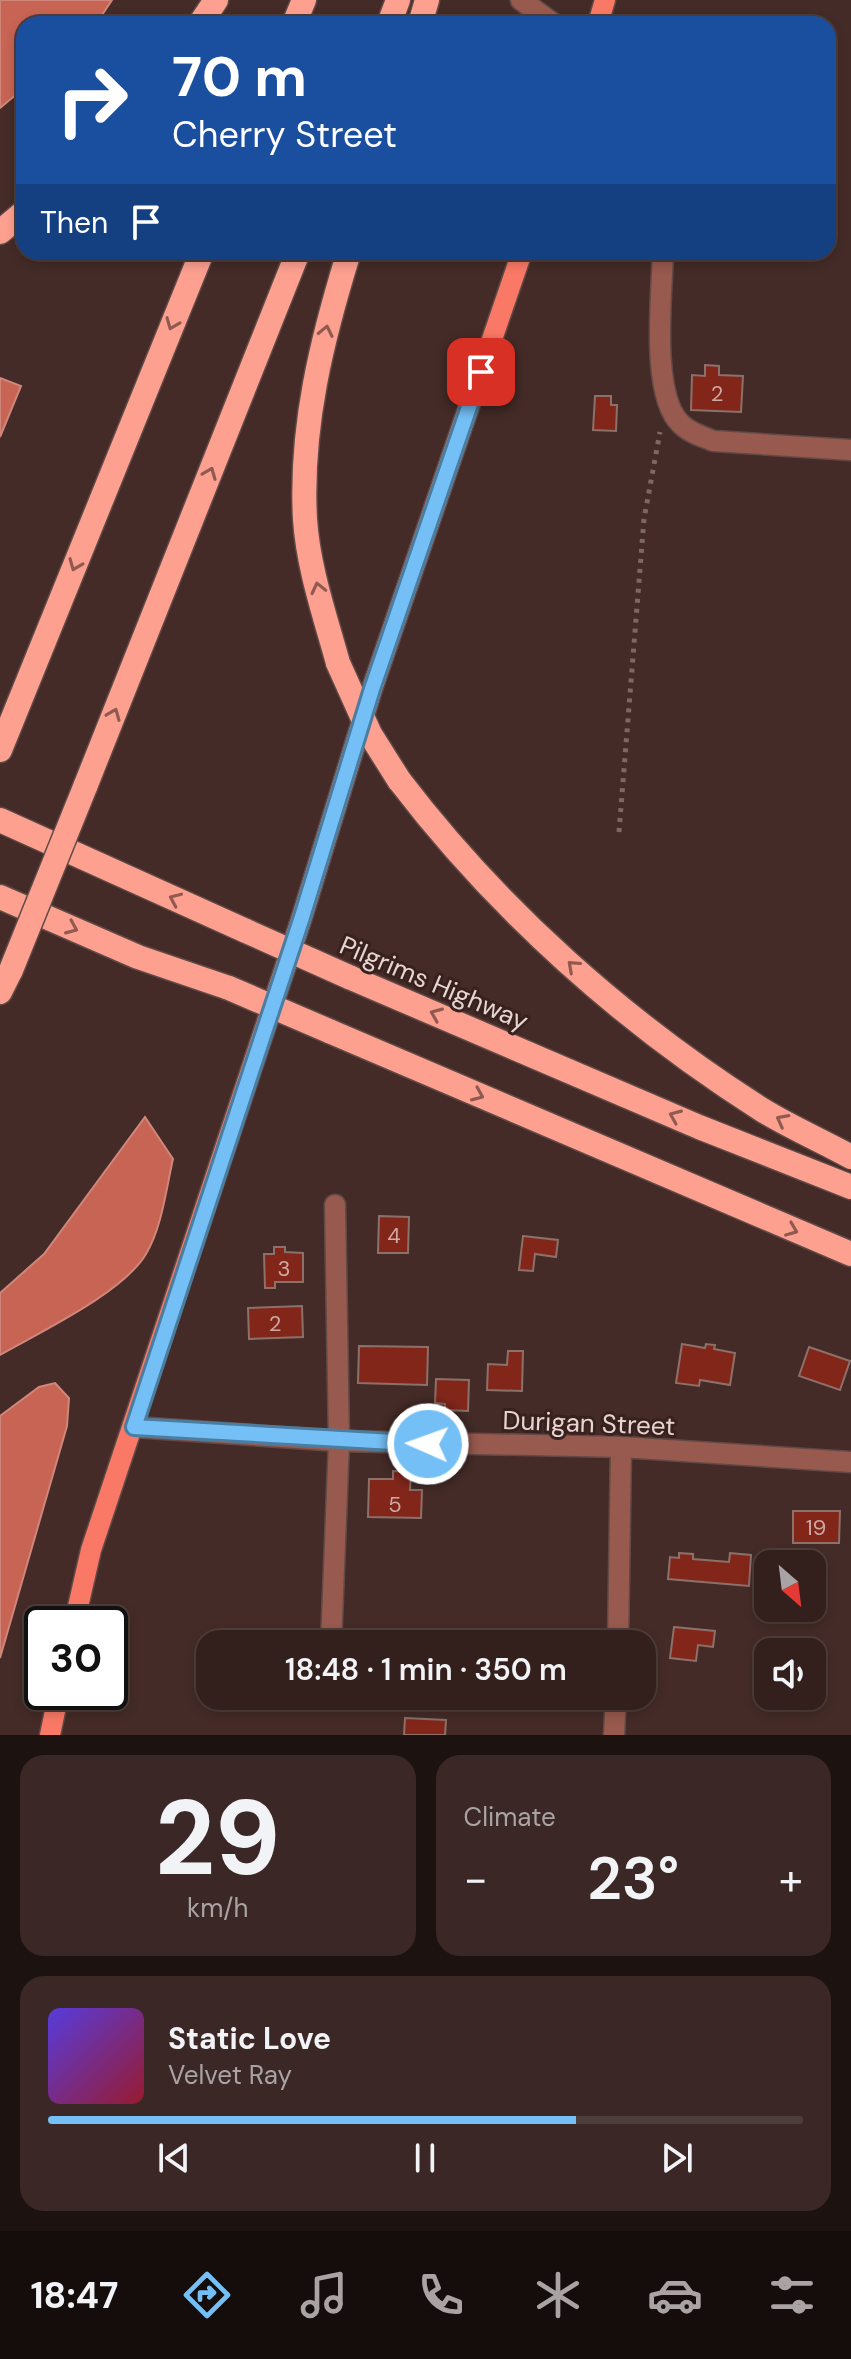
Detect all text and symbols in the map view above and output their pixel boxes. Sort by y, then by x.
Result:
text: 70 m [172,40,307,113]
icon: right [40,48,144,152]
text: Cherry Street [172,111,397,158]
icon: arrive [124,200,168,244]
text: Then [40,203,108,242]
one-way arrow [166,316,182,330]
one-way arrow [317,324,334,338]
pin [447,338,515,406]
icon: arrive [459,350,503,394]
house number: 2 [711,379,723,408]
one-way arrow [200,467,217,481]
one-way arrow [68,557,85,571]
one-way arrow [310,581,327,595]
one-way arrow [104,708,121,722]
one-way arrow [168,892,183,908]
one-way arrow [64,918,78,934]
street label: Pilgrims Highway [335,928,533,1038]
one-way arrow [568,961,582,976]
one-way arrow [429,1008,444,1024]
one-way arrow [469,1086,484,1102]
one-way arrow [668,1110,683,1126]
one-way arrow [776,1115,790,1130]
house number: 4 [387,1221,401,1250]
one-way arrow [784,1221,799,1237]
house number: 3 [277,1254,291,1283]
house number: 2 [269,1309,281,1338]
position arrow [386,1402,470,1486]
street label: Durigan Street [502,1403,676,1443]
house number: 5 [388,1490,402,1519]
house number: 19 [806,1513,826,1542]
north arrow [754,1550,826,1622]
map controls [754,1550,826,1710]
speed limit sign: 30 [24,1606,128,1710]
button: sound [754,1638,826,1710]
text: 18:48 · 1 min · 350 m [285,1650,567,1689]
text: 29 [155,1771,281,1906]
text: Climate [464,1800,556,1834]
text: 23° [587,1839,679,1918]
text: − [464,1850,488,1908]
text: + [779,1850,803,1908]
text: km/h [187,1891,248,1925]
text: Static Love [168,2019,331,2058]
text: Velvet Ray [168,2058,292,2092]
icon: previous [152,2136,196,2180]
icon: pause [403,2136,447,2180]
icon: next [655,2136,699,2180]
icon: directions [179,2267,235,2323]
icon: music [296,2267,352,2323]
icon: phone [413,2267,469,2323]
icon: climate [530,2267,586,2323]
icon: car [647,2267,703,2323]
icon: filters [764,2267,820,2323]
text: 18:47 [31,2272,118,2319]

